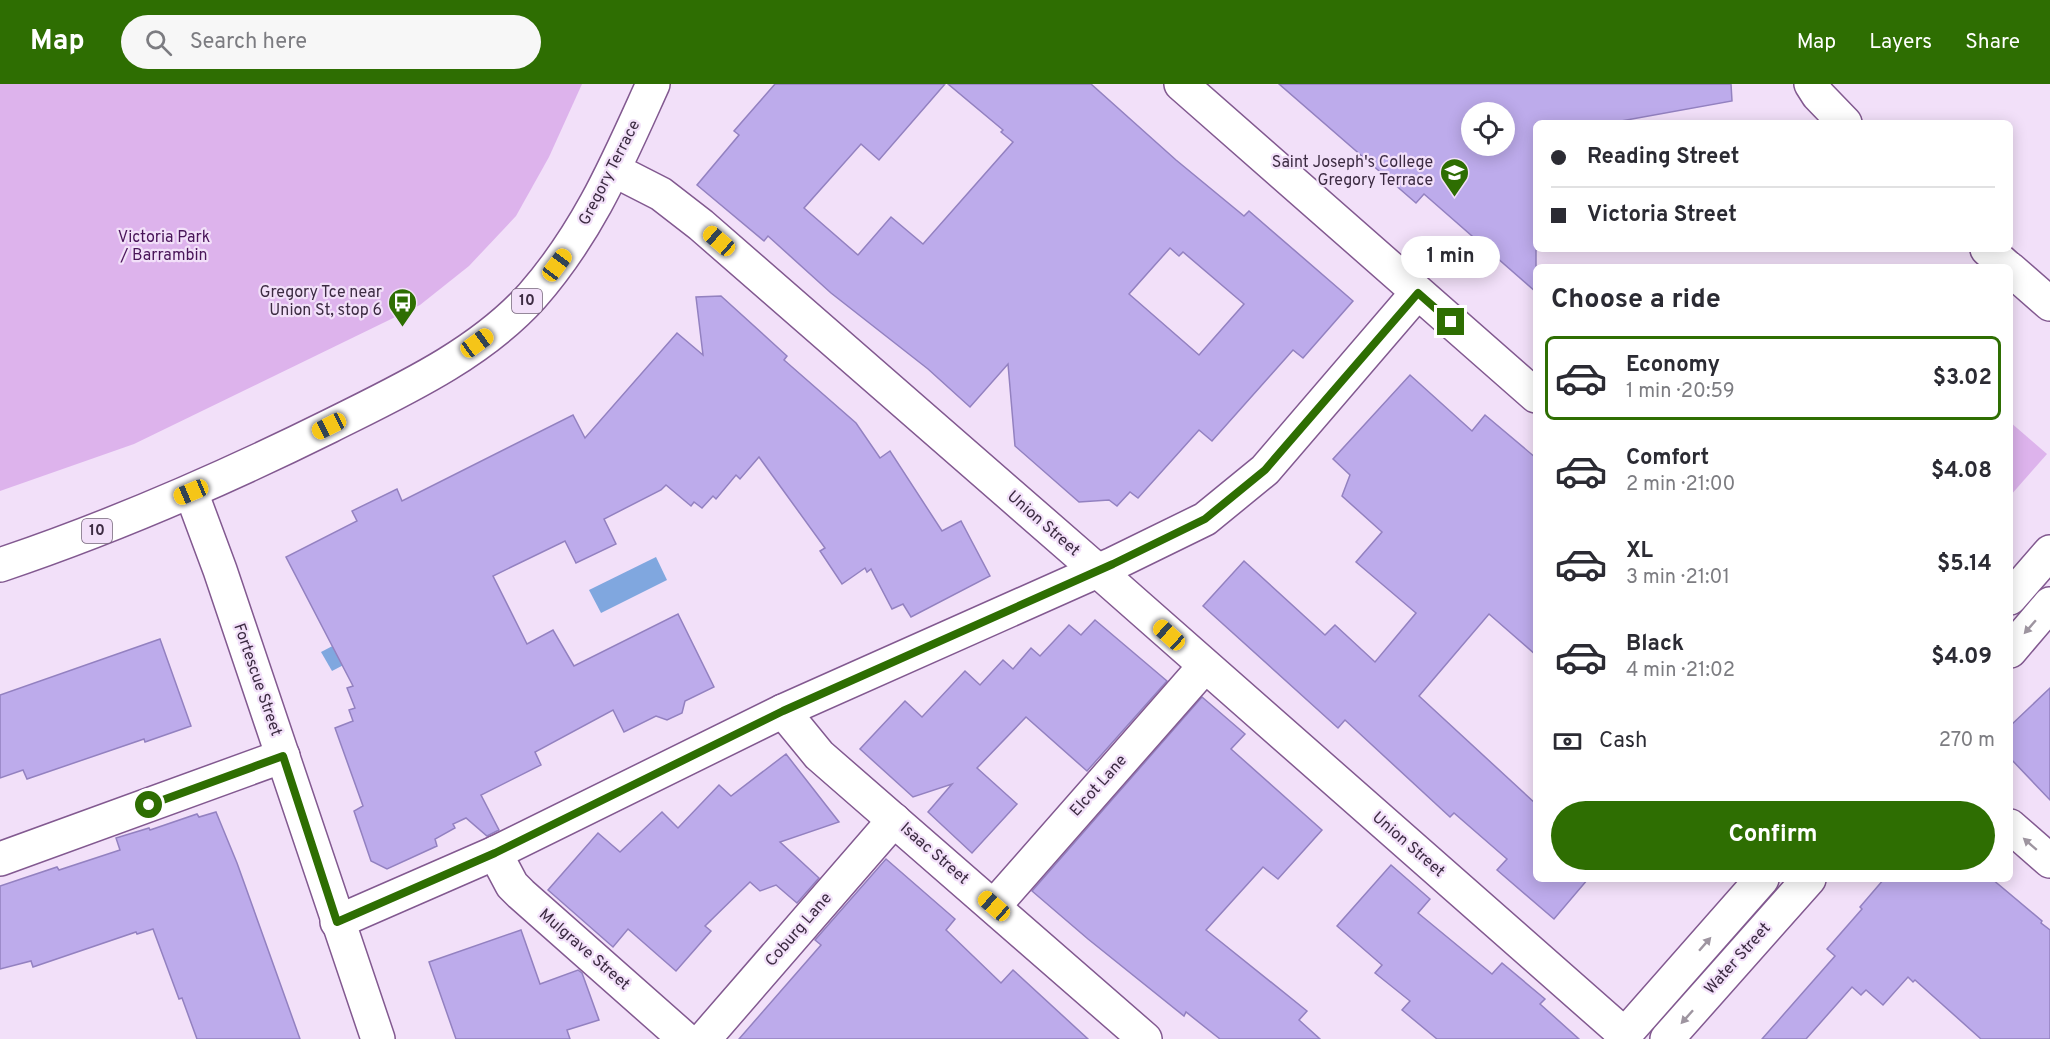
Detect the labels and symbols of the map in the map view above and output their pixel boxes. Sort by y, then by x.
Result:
street label: Gregory Terrace [575,117,645,229]
place label: Saint Joseph's College Gregory Terrace [1272,153,1433,191]
school or university icon: Saint Joseph's College Gregory Terrace [1438,156,1470,198]
car [700,222,738,260]
park label: Victoria Park / Barrambin [118,228,210,266]
callout: 1 min [1402,235,1500,277]
car [539,245,575,285]
place label: Gregory Tce near Union St, stop 6 [260,283,382,321]
bus stop icon: Gregory Tce near Union St, stop 6 [387,286,419,328]
road number: 10 [512,289,542,313]
route end [1437,308,1464,335]
car [457,325,497,361]
car [309,410,349,442]
car [171,477,211,507]
street label: Union Street [1003,487,1083,561]
road number: 10 [82,519,112,543]
car [1150,616,1188,654]
one-way arrow [2023,620,2037,635]
street label: Fortescue Street [228,621,286,739]
street label: Elcot Lane [1066,751,1132,821]
route start [135,791,162,818]
street label: Union Street [1368,808,1448,882]
street label: Isaac Street [896,819,972,889]
one-way arrow [2023,838,2038,851]
car [975,887,1013,925]
street label: Coburg Lane [761,889,837,971]
street label: Mulgrave Street [534,905,634,995]
street label: Water Street [1700,919,1776,999]
one-way arrow [1698,936,1712,951]
one-way arrow [1681,1009,1694,1024]

